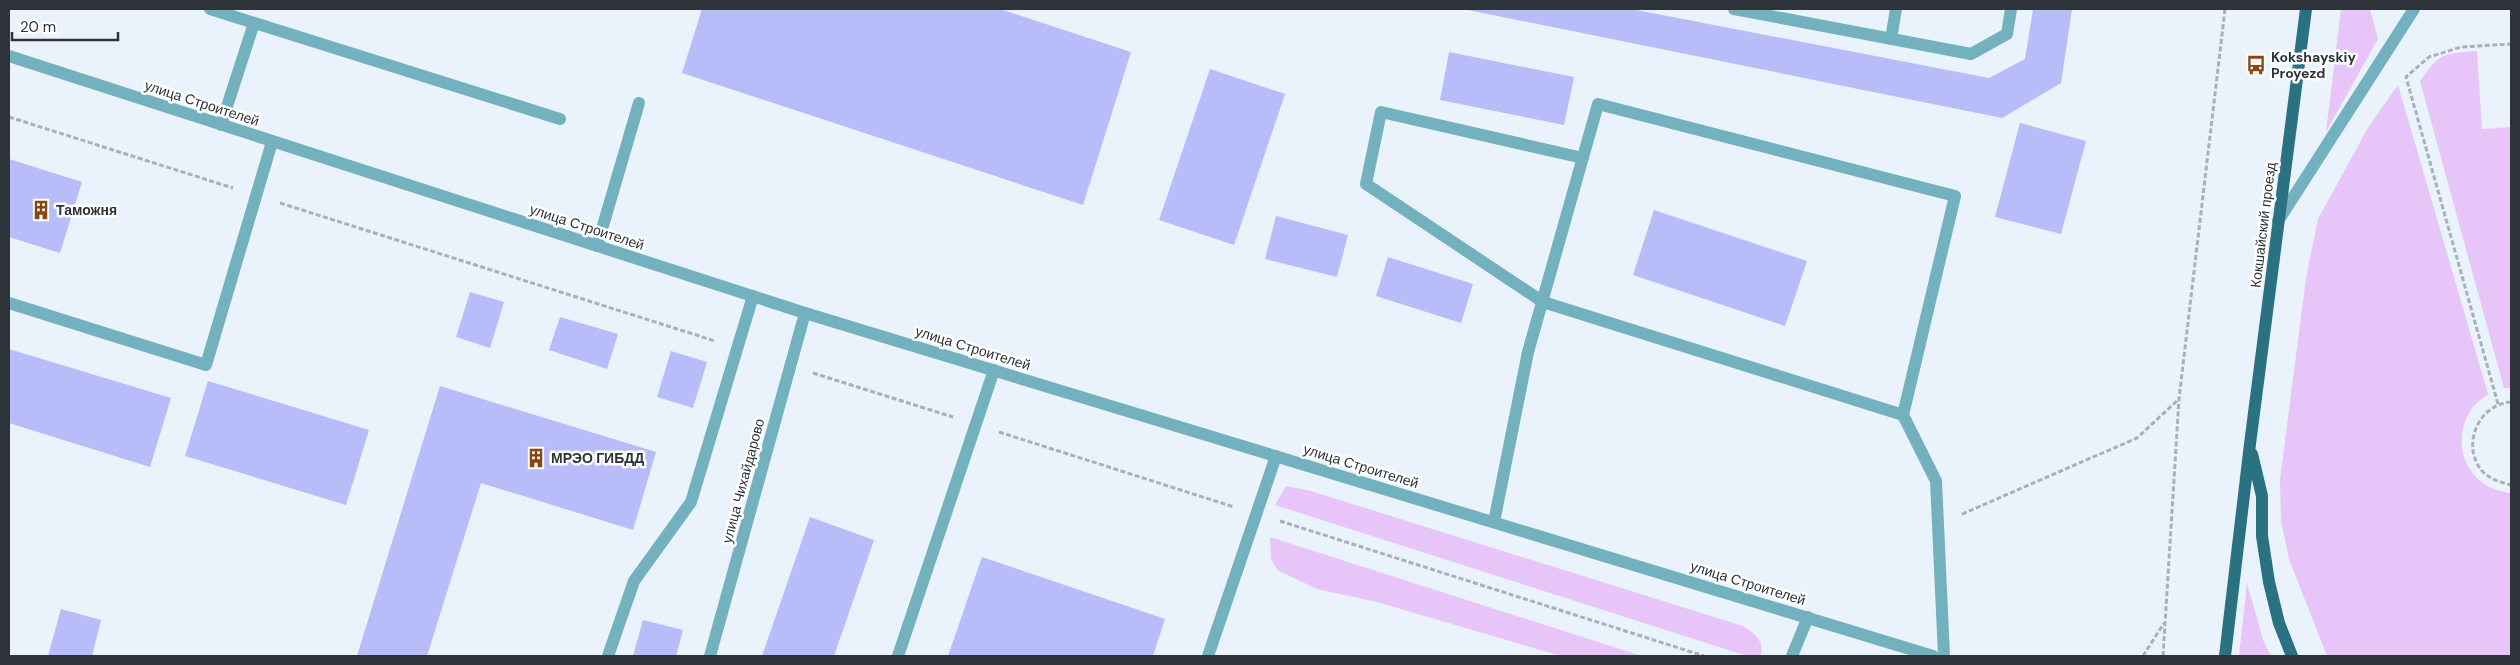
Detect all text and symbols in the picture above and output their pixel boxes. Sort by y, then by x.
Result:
scale bar [12,10,119,42]
text: 20 m [20,17,56,37]
place label: Kokshayskiy Proyezd [2271,48,2356,82]
bus stop icon: Kokshayskiy Proyezd [2245,54,2267,76]
street label: улица Строителей [142,76,262,130]
street label: Кокшайский проезд [2246,161,2280,289]
building icon: Таможня [30,199,52,221]
street label: улица Строителей [527,200,647,254]
place label: Таможня [56,201,117,219]
street label: улица Строителей [913,322,1033,374]
street label: улица Чихайдарово [718,416,768,545]
street label: улица Строителей [1301,440,1421,492]
building icon: МРЭО ГИБДД [525,447,547,469]
place label: МРЭО ГИБДД [551,449,644,467]
street label: улица Строителей [1688,557,1808,609]

